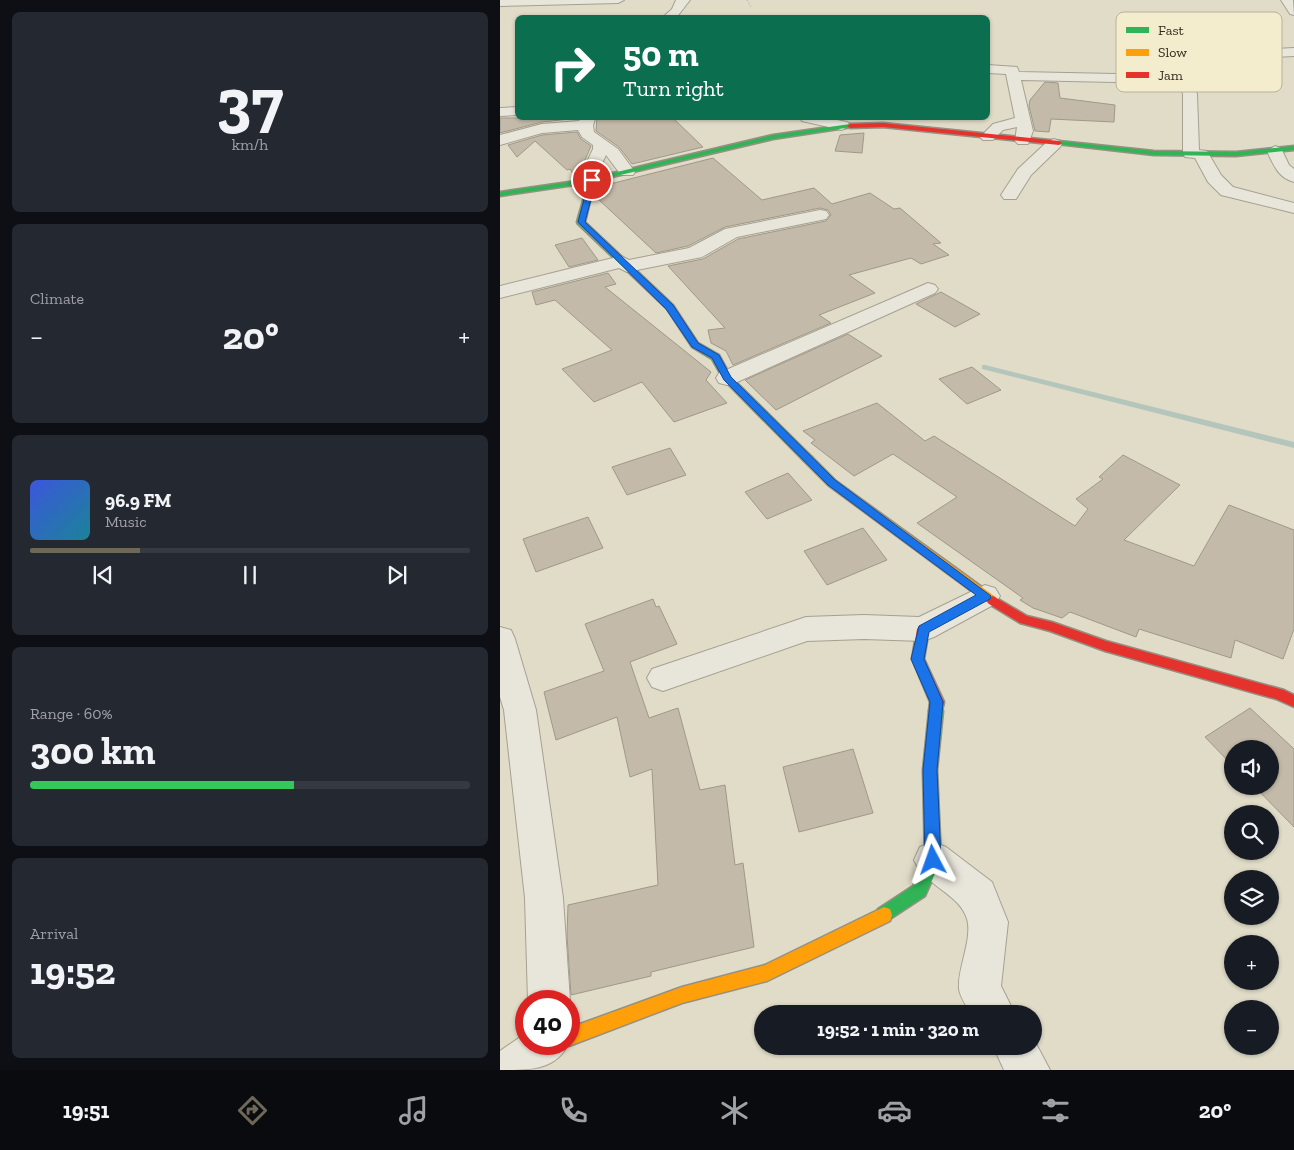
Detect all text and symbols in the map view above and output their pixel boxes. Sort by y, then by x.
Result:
legend [1116,12,1282,92]
text: Fast [1158,22,1185,39]
text: 50 m [623,33,699,75]
icon: right [540,35,605,100]
text: Slow [1158,44,1187,61]
text: 37 [217,63,283,141]
text: Jam [1158,67,1183,84]
text: Turn right [623,75,724,102]
text: km/h [232,135,268,154]
pin [571,159,613,201]
icon: arrive [578,166,606,194]
text: Climate [30,289,84,308]
text: 20° [223,313,279,359]
text: − [30,320,43,353]
text: + [458,320,470,353]
text: 96.9 FM [105,489,171,512]
text: Music [105,512,147,531]
icon: previous [89,561,117,589]
icon: pause [236,561,264,589]
icon: next [383,561,411,589]
text: Range · 60% [30,704,113,723]
text: 300 km [30,728,155,774]
map controls [1224,740,1279,1055]
button: sound [1224,740,1279,795]
button: search [1224,805,1279,860]
position arrow [906,833,958,885]
button: layers [1224,870,1279,925]
text: Arrival [30,924,78,943]
button: + [1224,935,1279,990]
text: 19:52 [30,948,115,994]
speed limit sign: 40 [515,990,580,1055]
button: − [1224,1000,1279,1055]
text: 19:52 · 1 min · 320 m [817,1018,979,1041]
icon: directions [235,1093,270,1128]
icon: music [396,1093,431,1128]
icon: phone [556,1093,591,1128]
icon: climate [717,1093,752,1128]
icon: car [877,1093,912,1128]
icon: filters [1038,1093,1073,1128]
text: 19:51 [63,1097,109,1124]
text: 20° [1199,1097,1231,1124]

